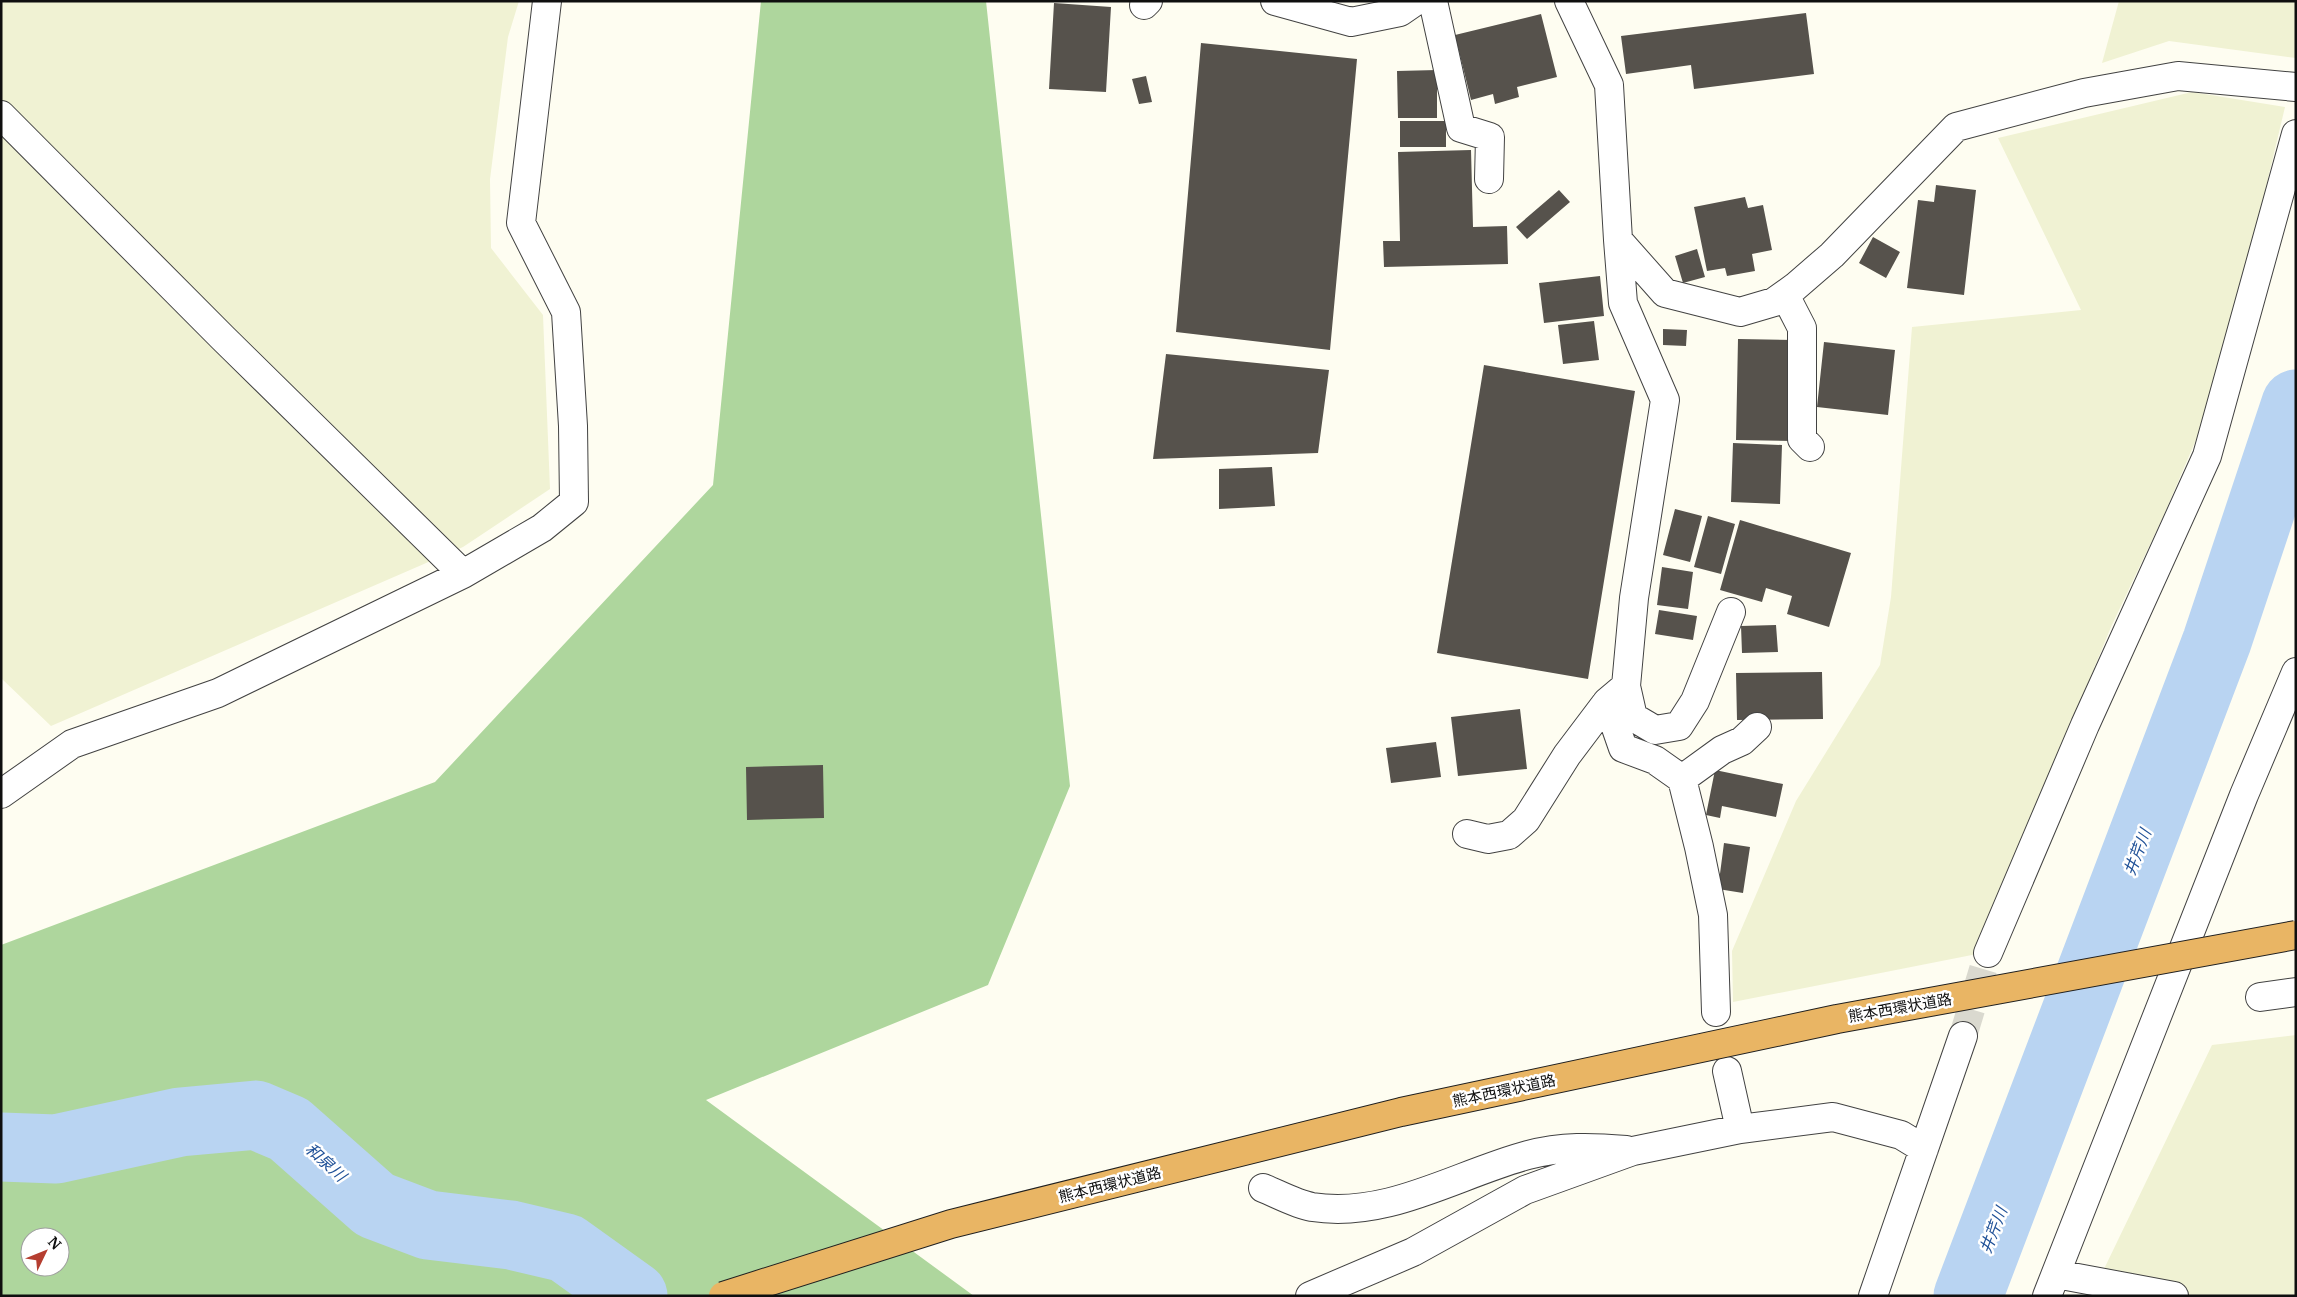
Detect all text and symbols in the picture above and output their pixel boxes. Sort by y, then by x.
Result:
water label: 井芹川 [2119,824,2156,878]
street label: 熊本西環状道路 [1847,989,1953,1026]
street label: 熊本西環状道路 [1451,1070,1557,1111]
water label: 和泉川 [301,1139,352,1187]
street label: 熊本西環状道路 [1057,1163,1163,1206]
water label: 井芹川 [1975,1202,2012,1256]
north arrow [20,1227,70,1277]
text: N [44,1233,65,1253]

